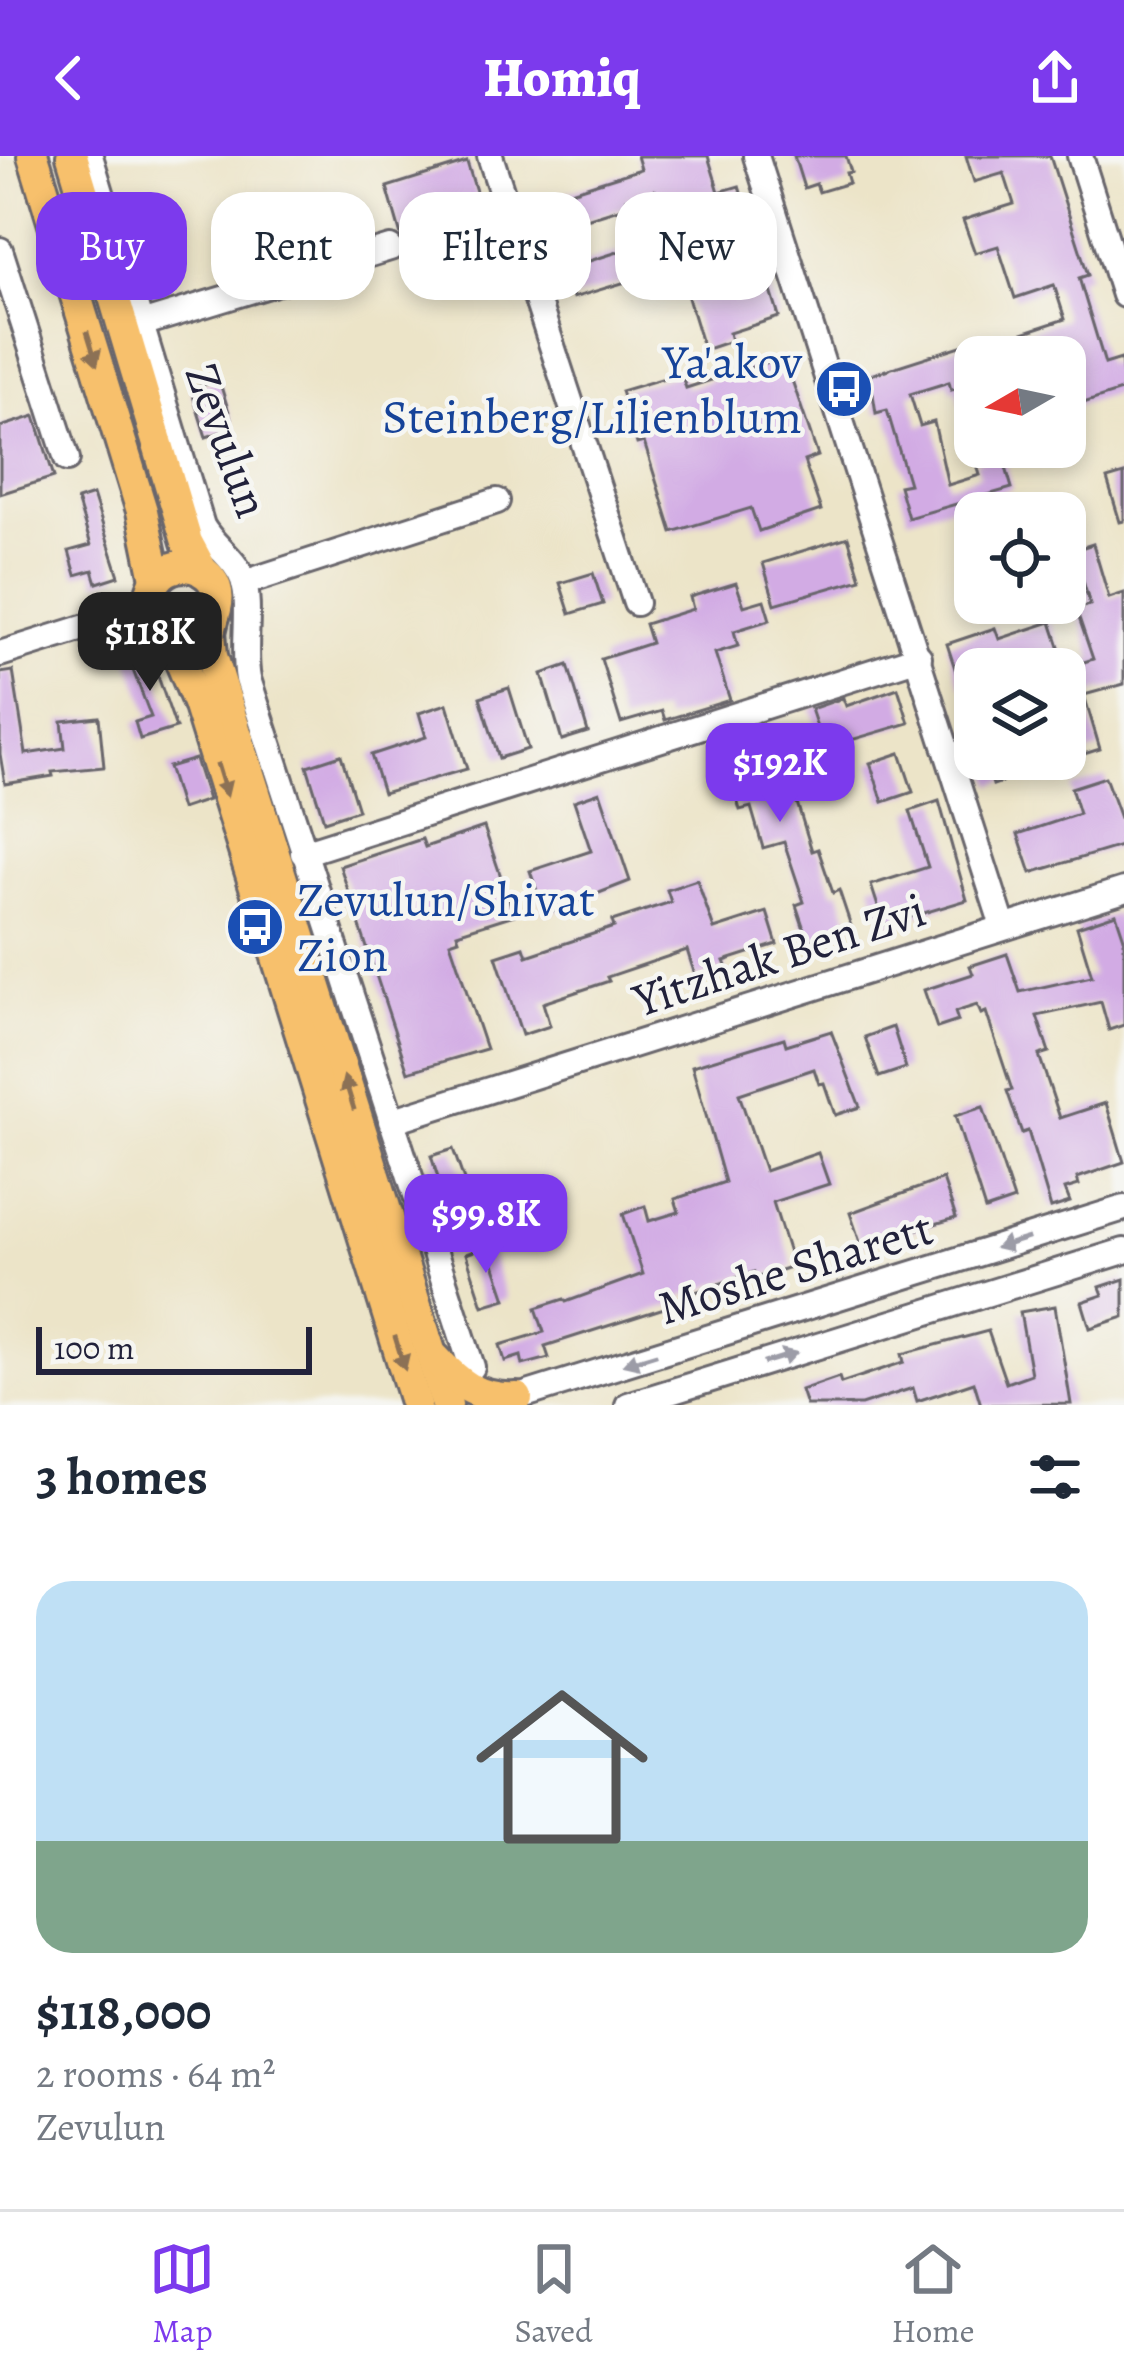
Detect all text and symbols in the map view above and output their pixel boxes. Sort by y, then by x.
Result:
text: Homiq [484,41,640,115]
icon: back [36,45,102,111]
icon: share [1022,45,1088,111]
chip: Buy [36,192,187,300]
chip: Rent [211,192,375,300]
chip: Filters [399,192,591,300]
chip: New [615,192,777,300]
place label: Ya'akov Steinberg/Lilienblum [382,329,803,450]
one-way arrow [84,330,102,367]
north arrow [954,336,1086,468]
map controls [954,336,1086,780]
street label: Zevulun [169,354,285,526]
bus stop icon: Ya'akov Steinberg/Lilienblum [813,358,875,420]
button: locate [954,492,1086,624]
pin: $118K [66,592,234,694]
text: $118K [105,604,195,657]
button: layers [954,648,1086,780]
pin: $192K [696,723,864,825]
text: $192K [733,735,827,788]
one-way arrow [214,762,232,799]
place label: Zevulun/Shivat Zion [297,867,595,988]
street label: Yitzhak Ben Zvi [624,877,934,1034]
bus stop icon: Zevulun/Shivat Zion [224,896,286,958]
one-way arrow [339,1074,358,1111]
pin: $99.8K [388,1174,584,1276]
text: $99.8K [431,1186,541,1239]
street label: Moshe Sharett [650,1195,941,1341]
one-way arrow [993,1235,1030,1253]
scale bar [36,1321,312,1374]
text: 100 m [54,1325,134,1370]
one-way arrow [391,1336,410,1372]
one-way arrow [762,1347,799,1366]
one-way arrow [621,1351,658,1369]
text: 3 homes [36,1442,208,1512]
icon: filters [1022,1444,1088,1510]
icon: home [454,1659,670,1875]
text: $118,000 [36,1977,211,2047]
text: 2 rooms · 64 m² [36,2047,276,2100]
text: Zevulun [36,2100,165,2153]
tab: Map [149,2236,215,2353]
tab: Saved [514,2236,593,2353]
tab: Home [892,2236,975,2353]

